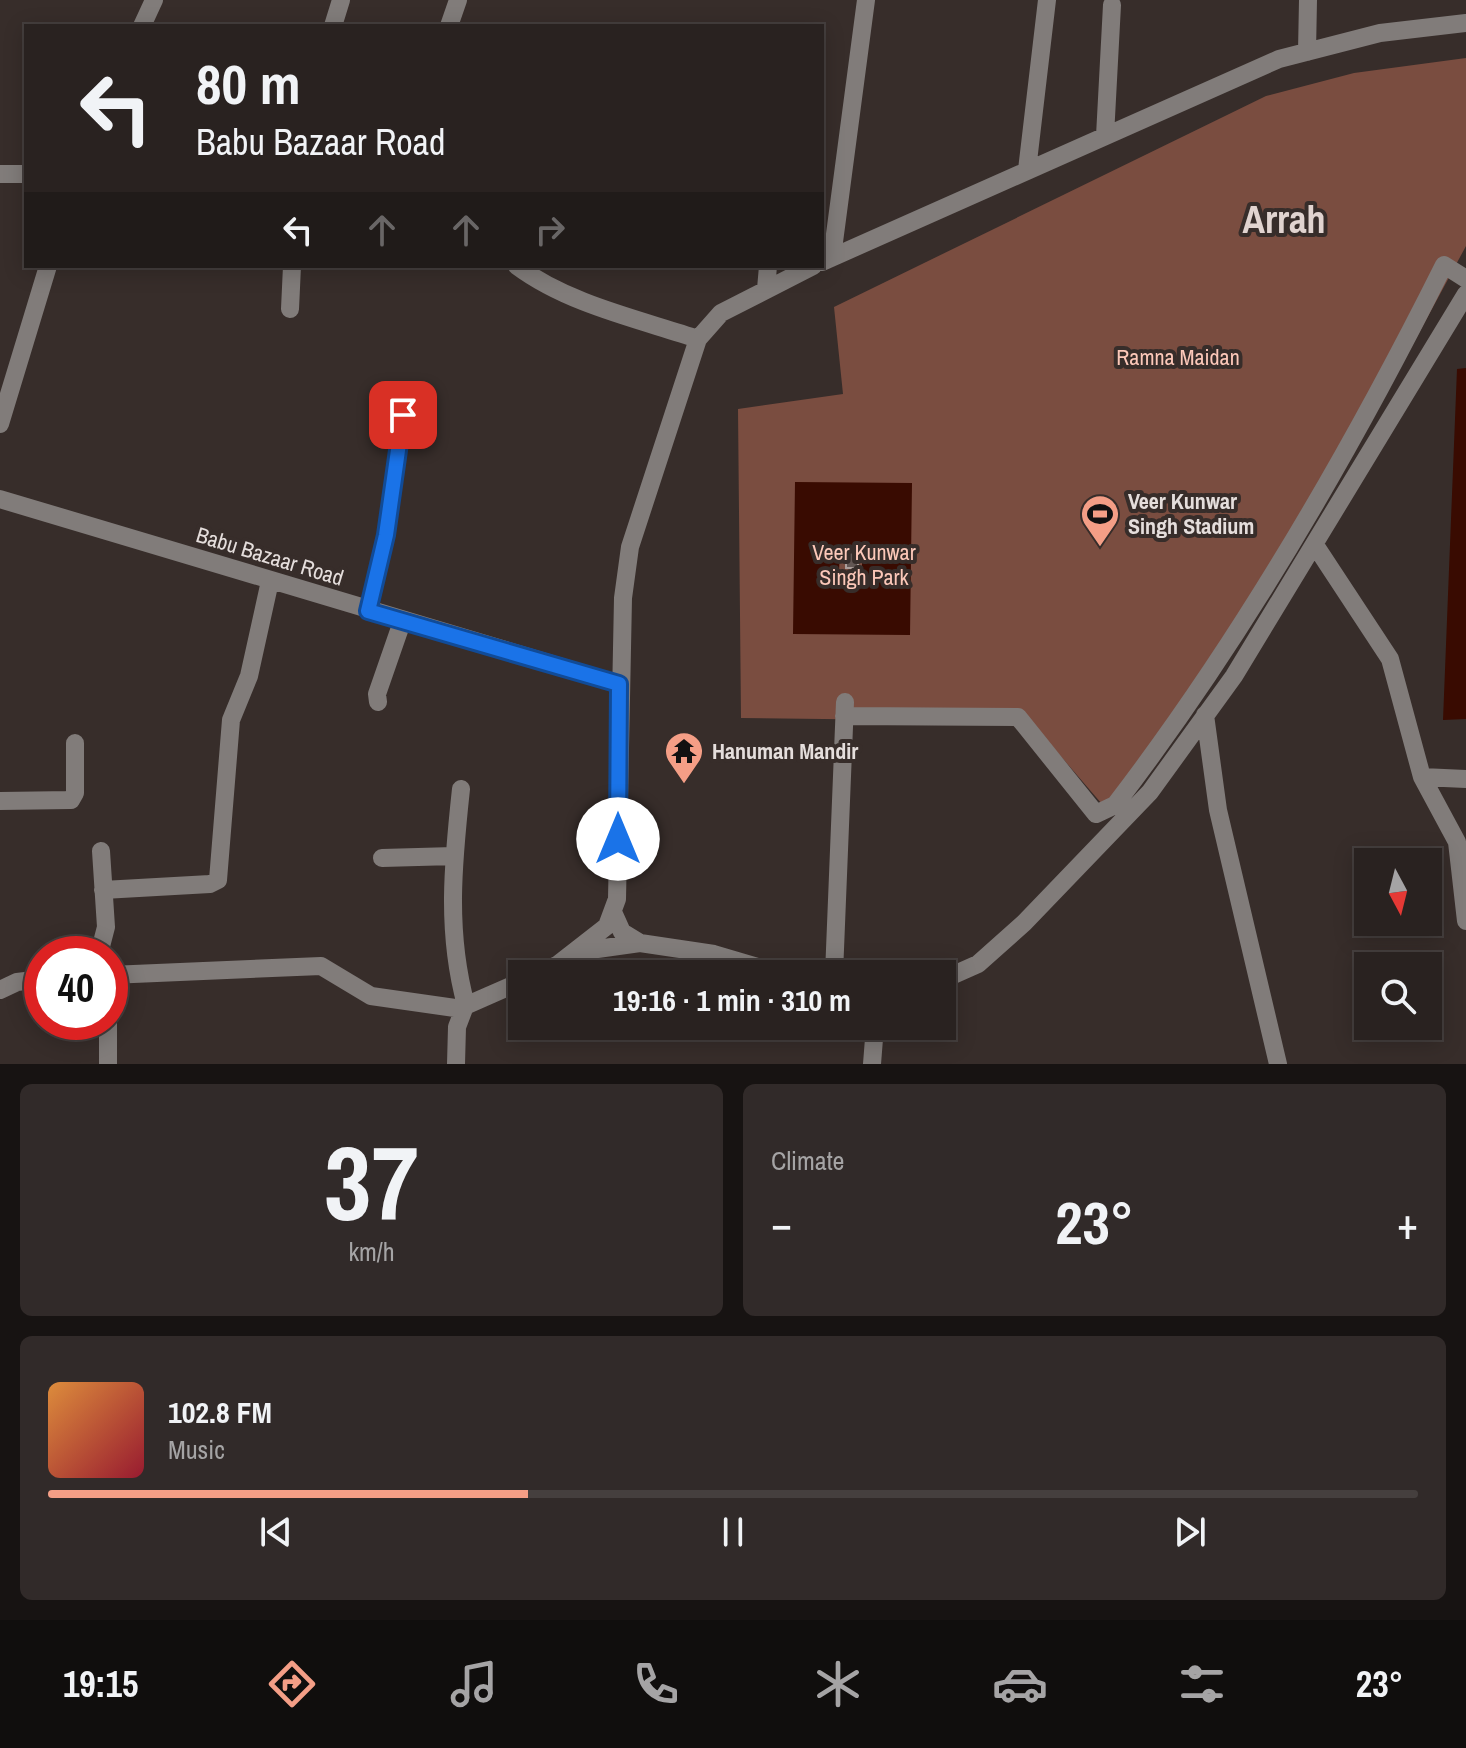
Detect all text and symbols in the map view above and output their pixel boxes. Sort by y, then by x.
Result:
text: 80 m [196,46,301,121]
icon: left [64,56,168,160]
text: Babu Bazaar Road [196,118,445,166]
district label: Arrah [1242,194,1326,245]
icon: left [276,208,320,252]
icon: ahead [360,208,404,252]
icon: ahead [444,208,488,252]
icon: right [528,208,572,252]
park label: Ramna Maidan [1116,342,1240,372]
pin [369,381,437,449]
icon: arrive [381,393,425,437]
place label: Veer Kunwar Singh Stadium [1128,486,1254,541]
sports icon: Veer Kunwar Singh Stadium [1079,493,1121,548]
street label: Babu Bazaar Road [193,519,347,593]
park label: Veer Kunwar Singh Park [812,537,916,592]
temple icon: Hanuman Mandir [663,730,705,785]
place label: Hanuman Mandir [712,736,858,766]
position arrow [576,797,660,881]
north arrow [1354,848,1442,936]
map controls [1354,848,1442,1040]
speed limit sign: 40 [24,936,128,1040]
button: search [1354,952,1442,1040]
text: 19:16 · 1 min · 310 m [613,980,851,1020]
text: 37 [324,1112,419,1252]
text: Climate [771,1143,844,1178]
text: 23° [1055,1182,1134,1263]
text: − [771,1193,792,1253]
text: + [1397,1193,1418,1253]
text: km/h [348,1234,395,1269]
text: 102.8 FM [168,1392,272,1432]
text: Music [168,1432,225,1467]
icon: previous [254,1510,298,1554]
icon: pause [711,1510,755,1554]
icon: next [1168,1510,1212,1554]
icon: directions [264,1656,320,1712]
icon: music [446,1656,502,1712]
icon: phone [628,1656,684,1712]
icon: climate [810,1656,866,1712]
icon: car [992,1656,1048,1712]
icon: filters [1174,1656,1230,1712]
text: 19:15 [63,1660,138,1708]
text: 23° [1356,1660,1403,1708]

